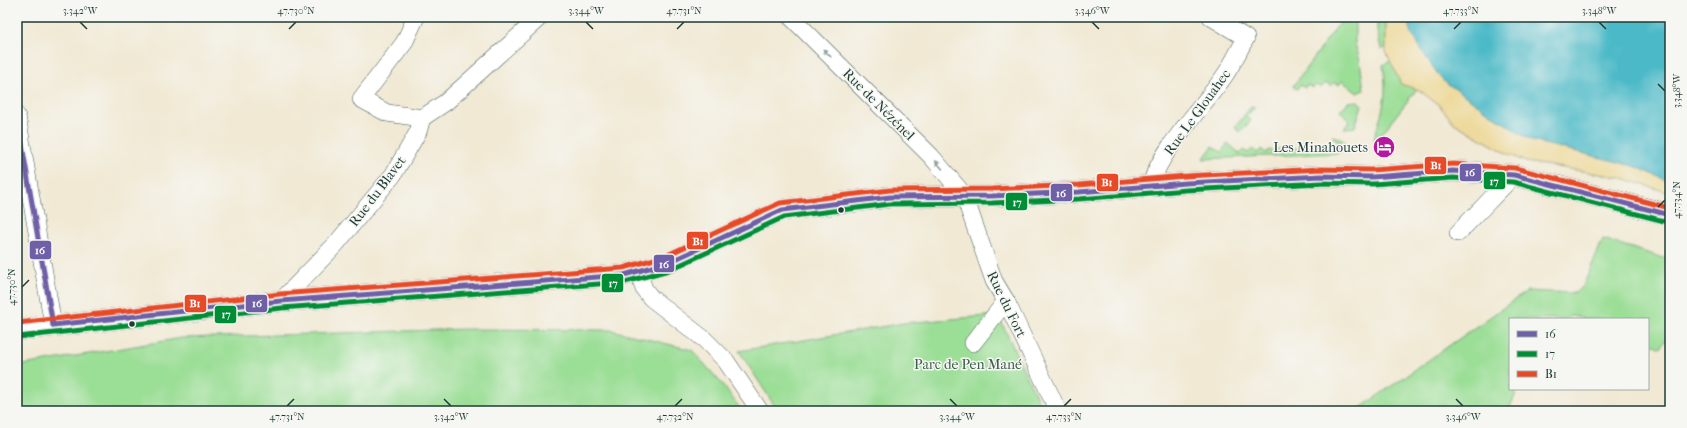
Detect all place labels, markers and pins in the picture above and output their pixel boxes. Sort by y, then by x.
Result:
hotel icon: Les Minahouets [1371,134,1397,160]
place label: Les Minahouets [1273,139,1368,156]
unlabelled marker [836,205,846,215]
unlabelled marker [127,319,137,329]

